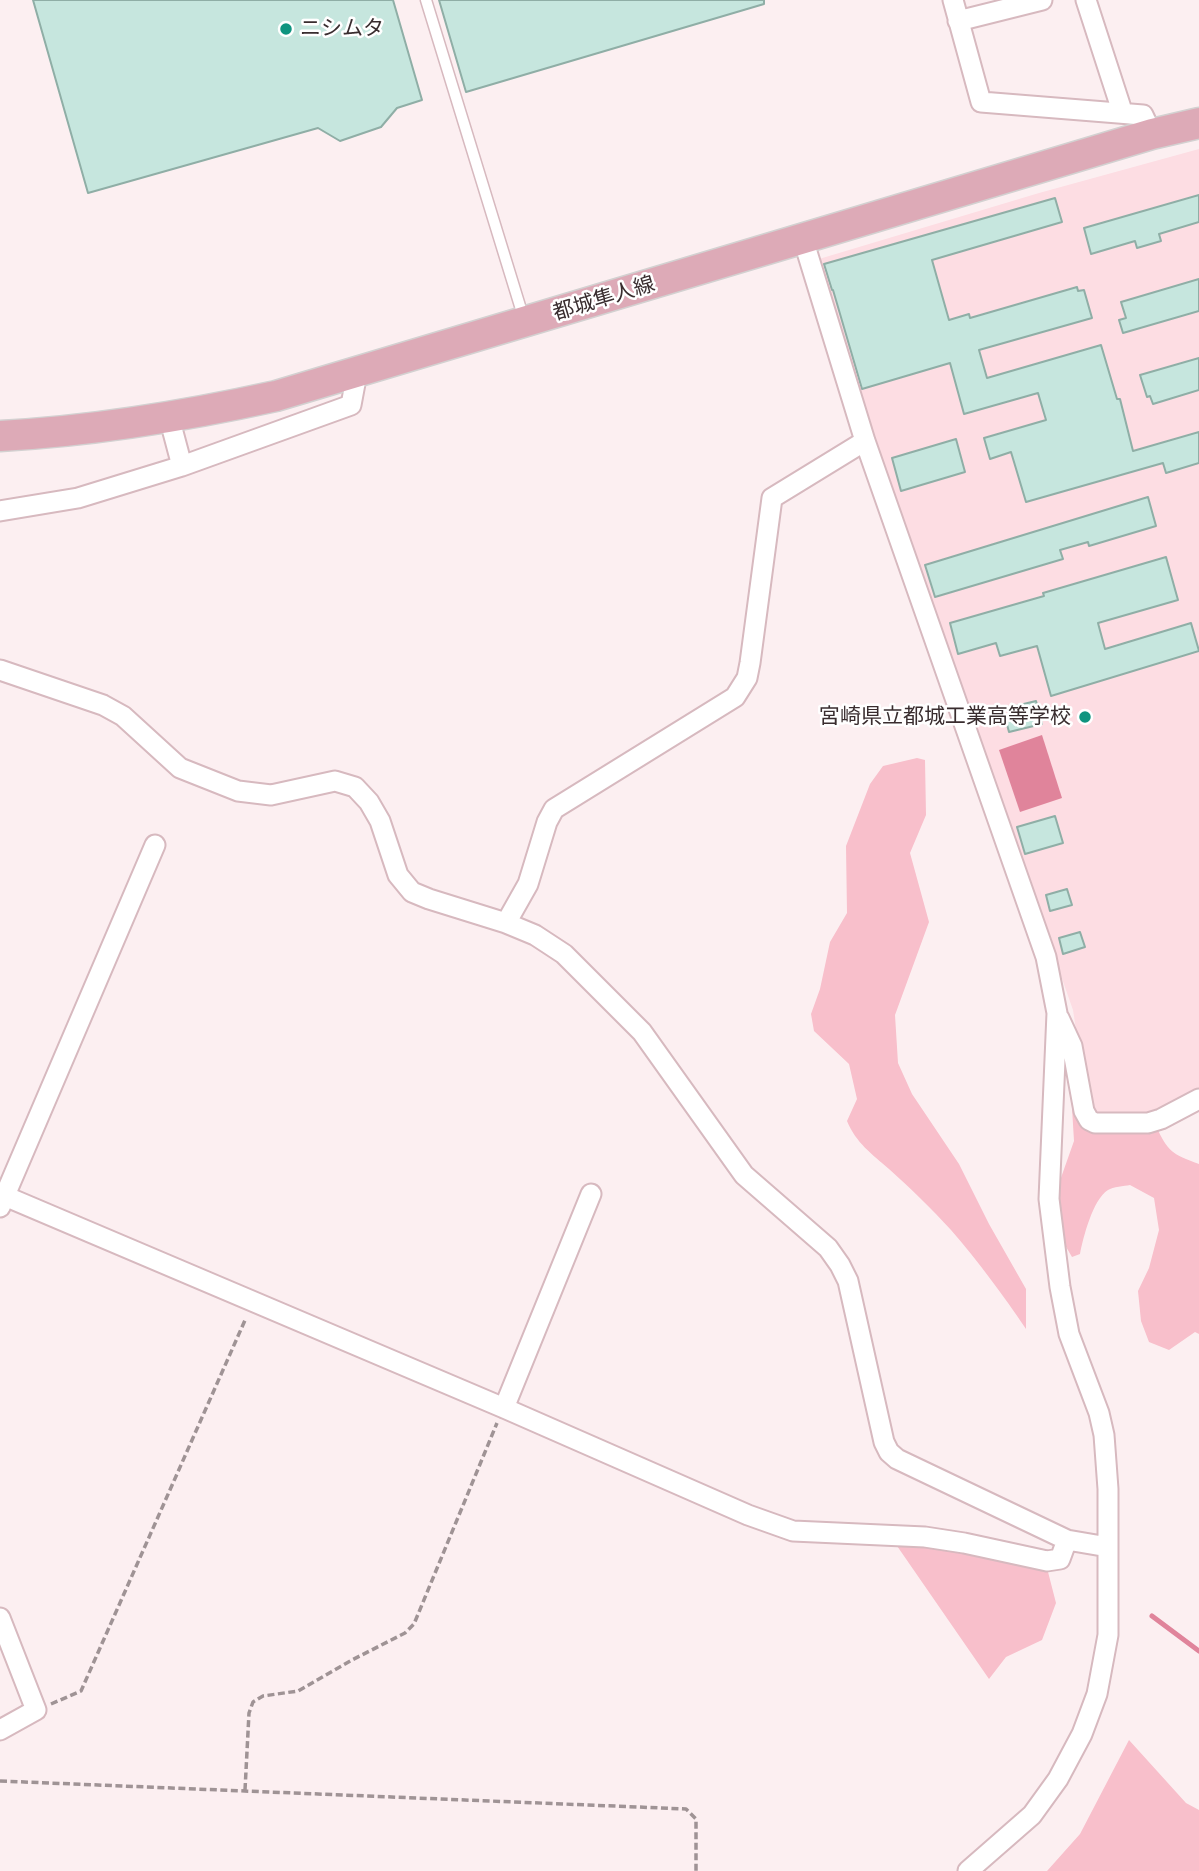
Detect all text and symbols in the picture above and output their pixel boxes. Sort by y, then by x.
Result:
place label: ニシムタ [300,16,384,42]
marker: ニシムタ [278,21,294,37]
street label: 都城隼人線 [550,272,658,326]
place label: 宮崎県立都城工業高等学校 [819,704,1071,730]
marker: 宮崎県立都城工業高等学校 [1077,709,1093,725]

